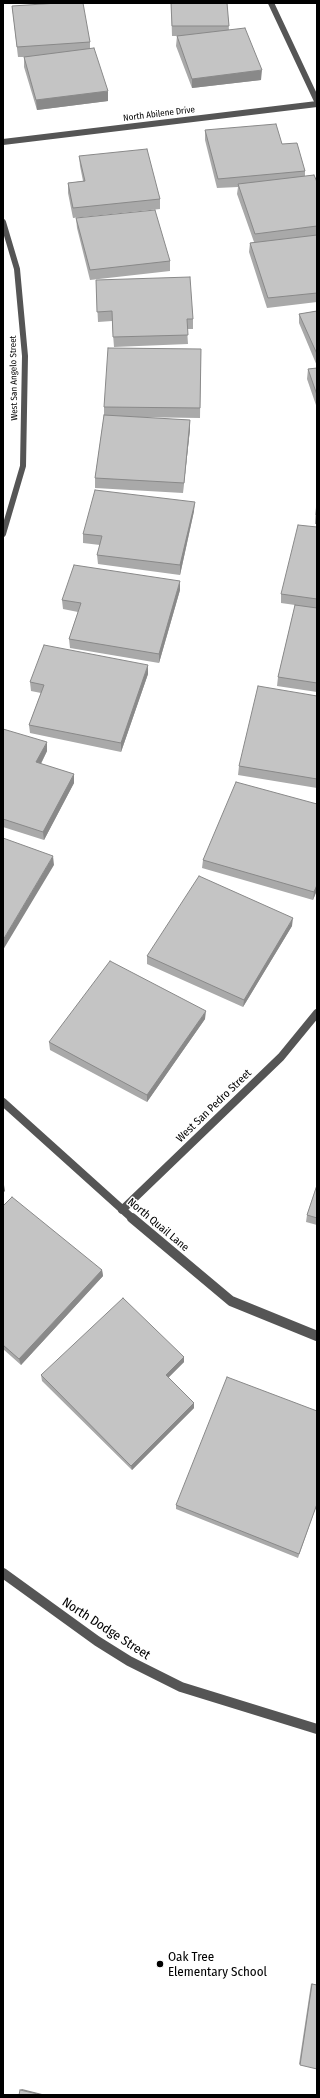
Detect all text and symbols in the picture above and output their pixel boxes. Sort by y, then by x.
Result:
street label: North Abilene Drive [123,104,195,124]
street label: West San Angelo Street [8,335,20,421]
street label: West San Pedro Street [174,1067,254,1145]
street label: North Quail Lane [125,1196,191,1254]
street label: North Dodge Street [59,1595,153,1663]
place label: Oak Tree Elementary School [168,1949,267,1980]
marker: Oak Tree Elementary School [155,1959,165,1969]

